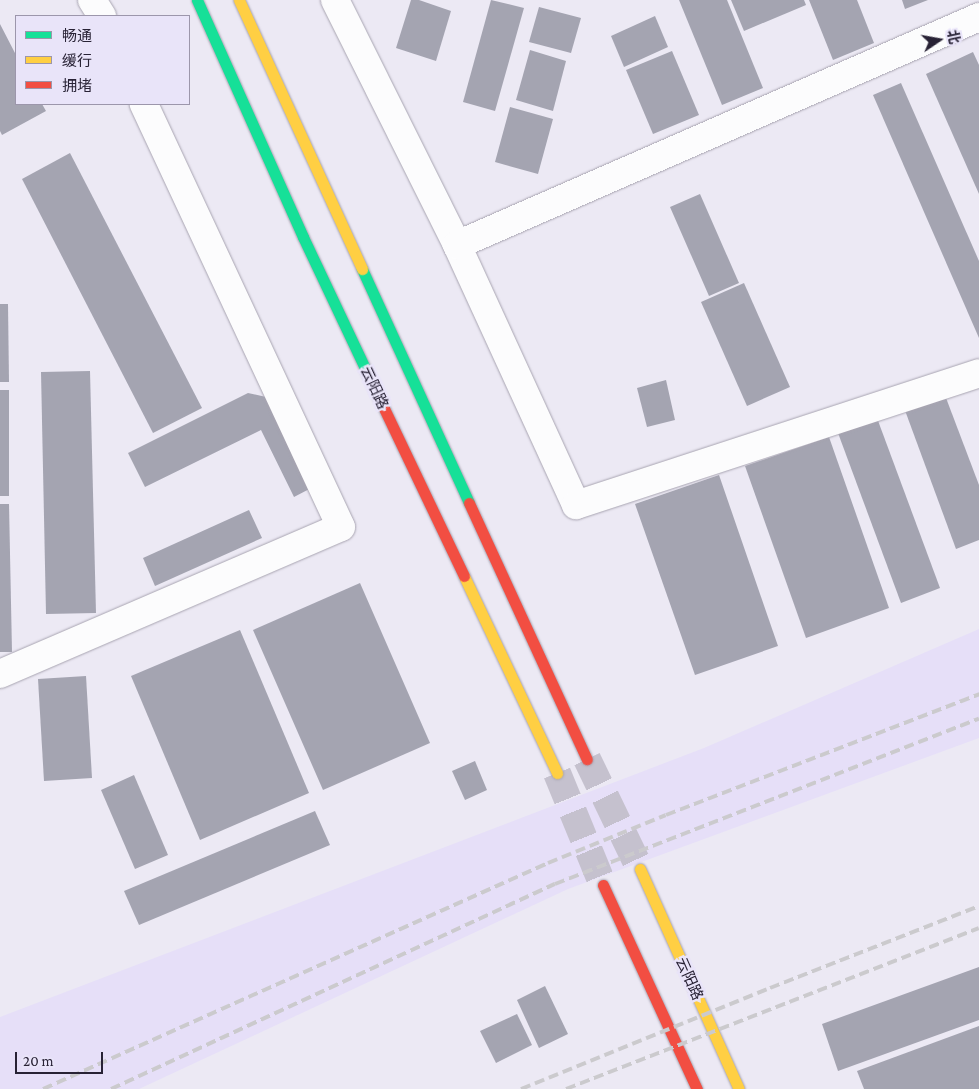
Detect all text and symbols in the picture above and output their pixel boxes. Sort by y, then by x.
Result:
legend [15,15,190,105]
north arrow [914,15,964,65]
text: 畅通 [62,28,92,44]
text: 北 [944,28,963,45]
text: 缓行 [62,53,92,69]
text: 拥堵 [62,78,92,94]
street label: 云阳路 [356,364,392,412]
street label: 云阳路 [672,955,706,1003]
scale bar [18,1042,105,1074]
text: 20 m [23,1053,54,1069]

